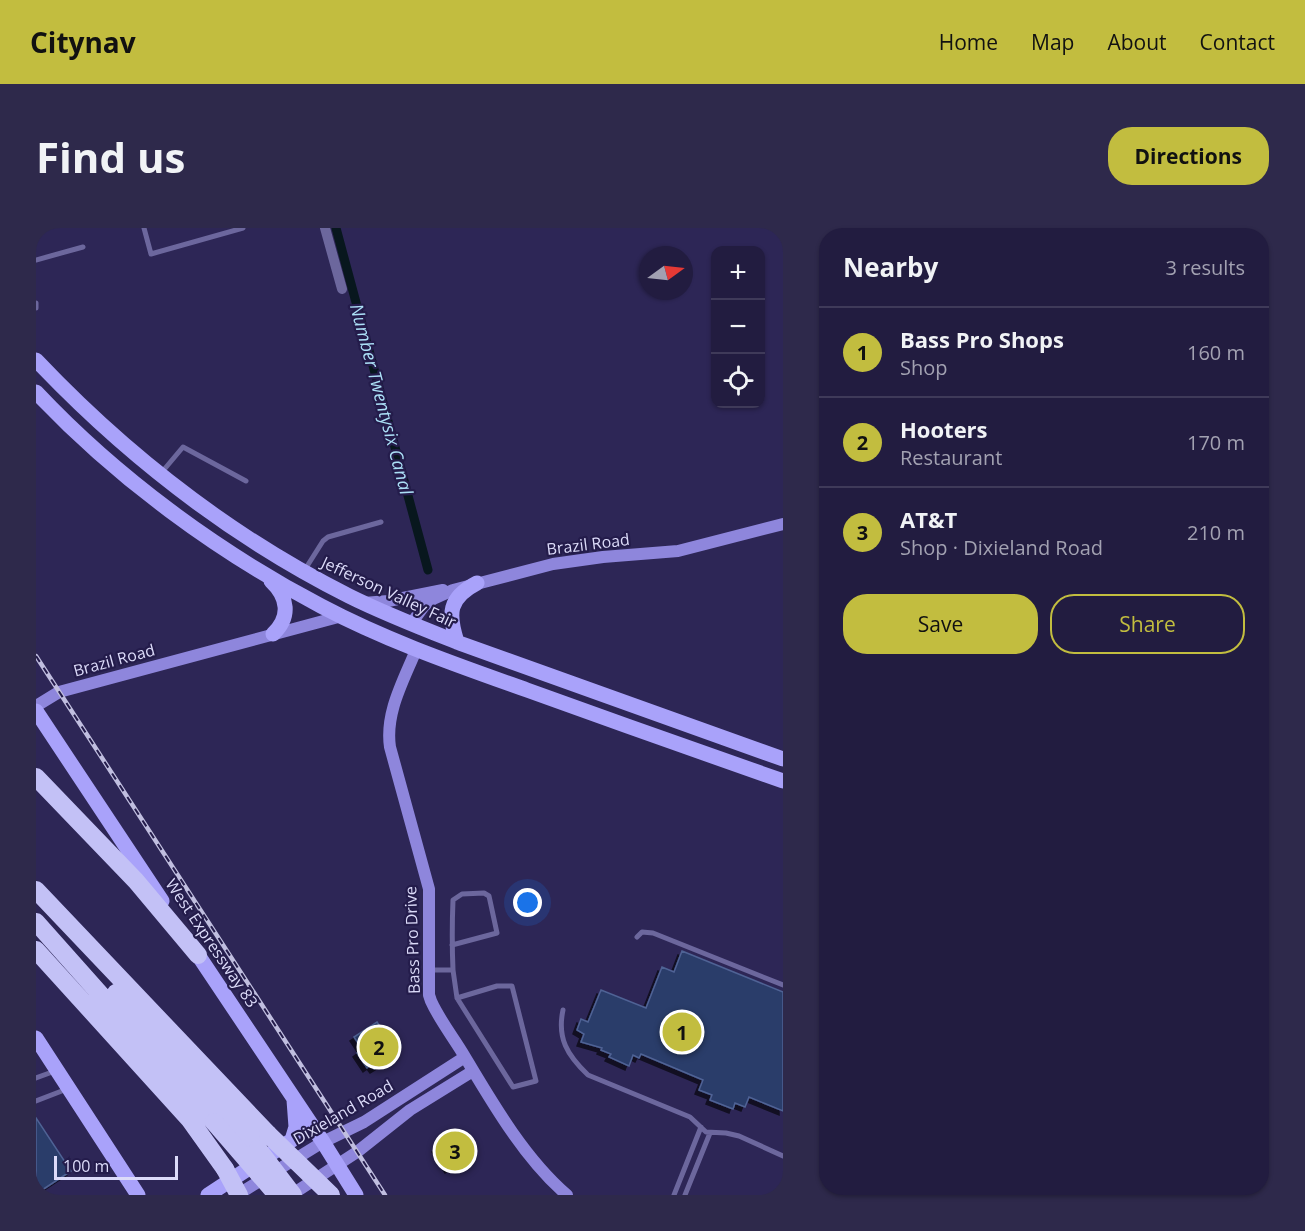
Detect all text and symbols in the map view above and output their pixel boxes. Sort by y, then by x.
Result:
text: Citynav [30,23,136,61]
text: Home [939,28,998,56]
text: Map [1031,28,1074,56]
text: About [1107,28,1167,56]
text: Contact [1200,28,1275,56]
button: Directions [1108,127,1269,185]
text: Find us [36,128,185,185]
north arrow [639,246,693,300]
map controls [711,246,765,408]
button: + [711,246,765,300]
text: Nearby [843,249,938,285]
text: 3 results [1165,254,1245,281]
button: − [711,300,765,354]
water label: Number Twentysix Canal [345,301,419,498]
text: Bass Pro Shops [900,324,1064,354]
text: 1 [857,339,868,366]
text: 160 m [1187,339,1245,366]
button: locate [711,354,765,408]
text: Shop [900,354,948,381]
text: Hooters [900,414,988,444]
text: 2 [857,429,868,456]
text: 170 m [1187,429,1245,456]
text: Restaurant [900,444,1002,471]
text: AT&T [900,504,957,534]
text: 3 [857,519,868,546]
text: 210 m [1187,519,1245,546]
street label: Brazil Road [545,528,631,560]
text: Shop · Dixieland Road [900,534,1103,561]
street label: Jefferson Valley Fair [316,550,460,633]
button: Save [843,594,1038,654]
button: Share [1050,594,1245,654]
street label: Brazil Road [71,639,157,681]
street label: West Expressway 83 [161,874,263,1012]
street label: Bass Pro Drive [399,886,425,994]
your location [513,888,542,917]
pin: 1 [662,1010,702,1054]
pin: 2 [360,1024,398,1070]
street label: Dixieland Road [289,1074,397,1150]
pin: 3 [436,1128,474,1174]
scale bar [54,1153,178,1180]
text: 100 m [63,1155,109,1177]

